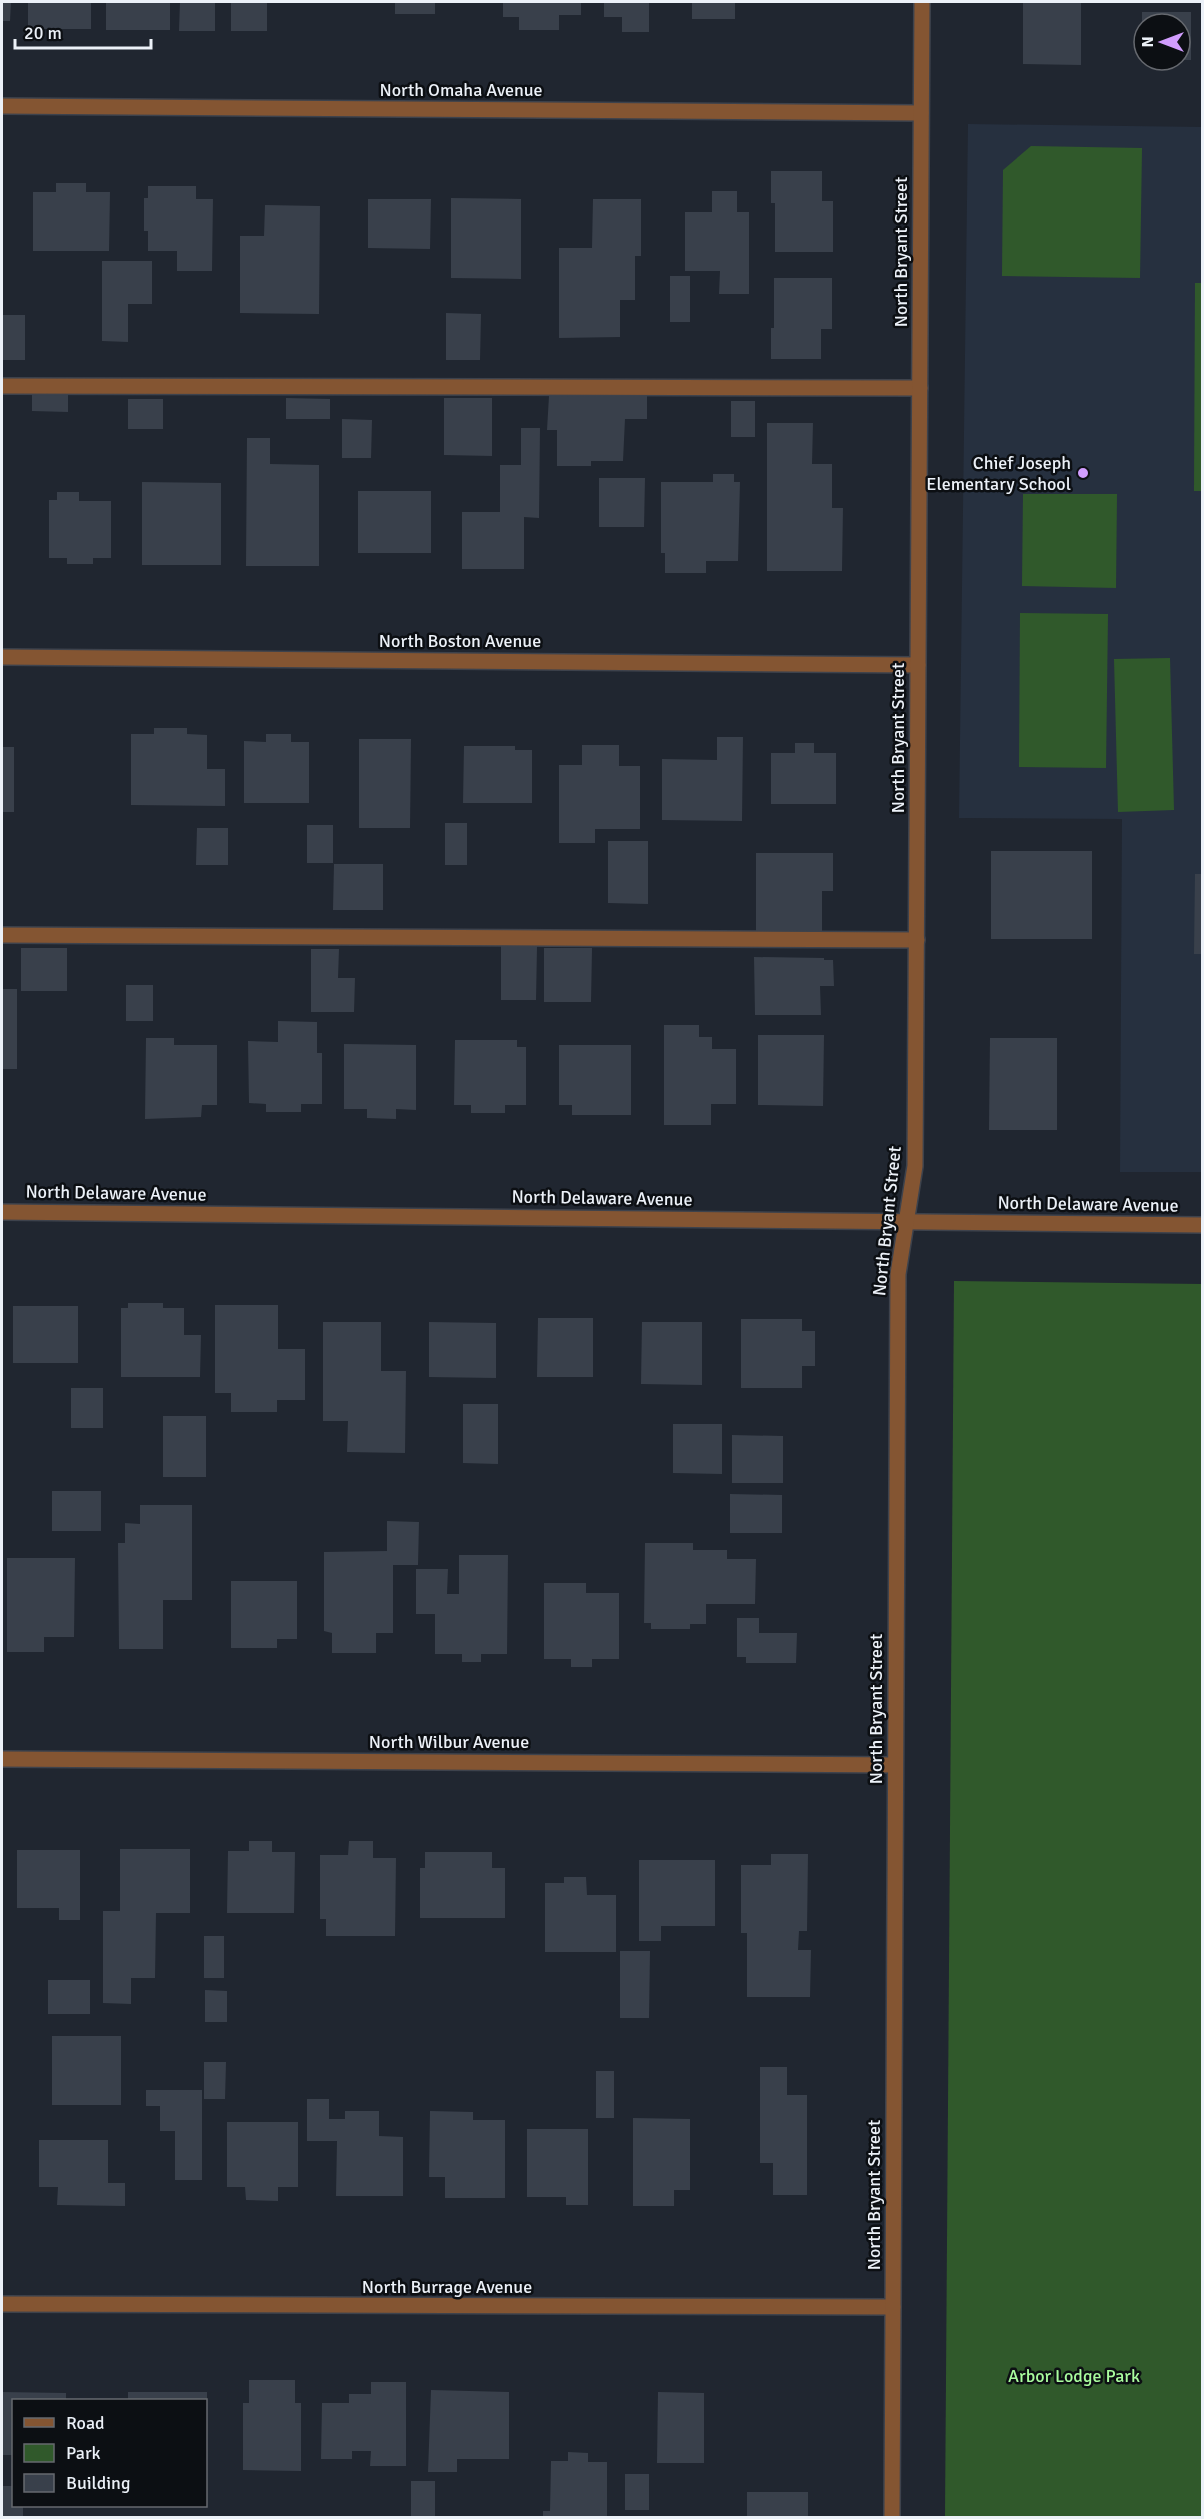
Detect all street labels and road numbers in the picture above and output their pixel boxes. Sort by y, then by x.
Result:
street label: North Omaha Avenue [379,79,543,101]
street label: North Bryant Street [890,177,912,327]
street label: North Boston Avenue [379,630,541,652]
street label: North Bryant Street [887,663,909,813]
street label: North Bryant Street [868,1145,906,1297]
street label: North Delaware Avenue [25,1180,207,1206]
street label: North Delaware Avenue [511,1185,693,1211]
street label: North Delaware Avenue [997,1191,1179,1217]
street label: North Bryant Street [865,1634,887,1784]
street label: North Wilbur Avenue [369,1731,529,1753]
street label: North Bryant Street [863,2120,885,2270]
street label: North Burrage Avenue [362,2276,532,2298]

